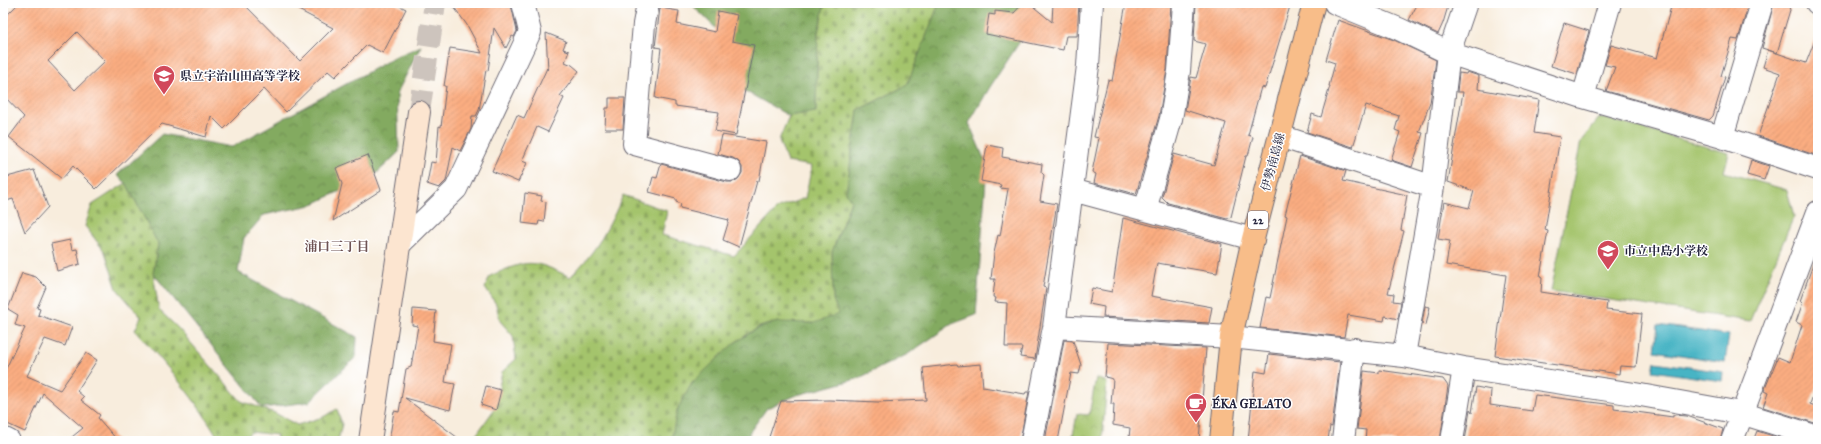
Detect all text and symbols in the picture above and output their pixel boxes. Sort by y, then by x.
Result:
school or university icon: 県立宇治山田高等学校 [151,63,177,96]
place label: 県立宇治山田高等学校 [180,69,300,83]
street label: 伊勢南島線 [1258,131,1288,193]
road number: 22 [1248,211,1268,229]
school or university icon: 市立中島小学校 [1595,238,1621,271]
district label: 浦口三丁目 [304,239,370,255]
place label: 市立中島小学校 [1624,244,1708,258]
cafe icon: ÉKA GELATO [1183,391,1209,424]
place label: ÉKA GELATO [1212,395,1292,411]

